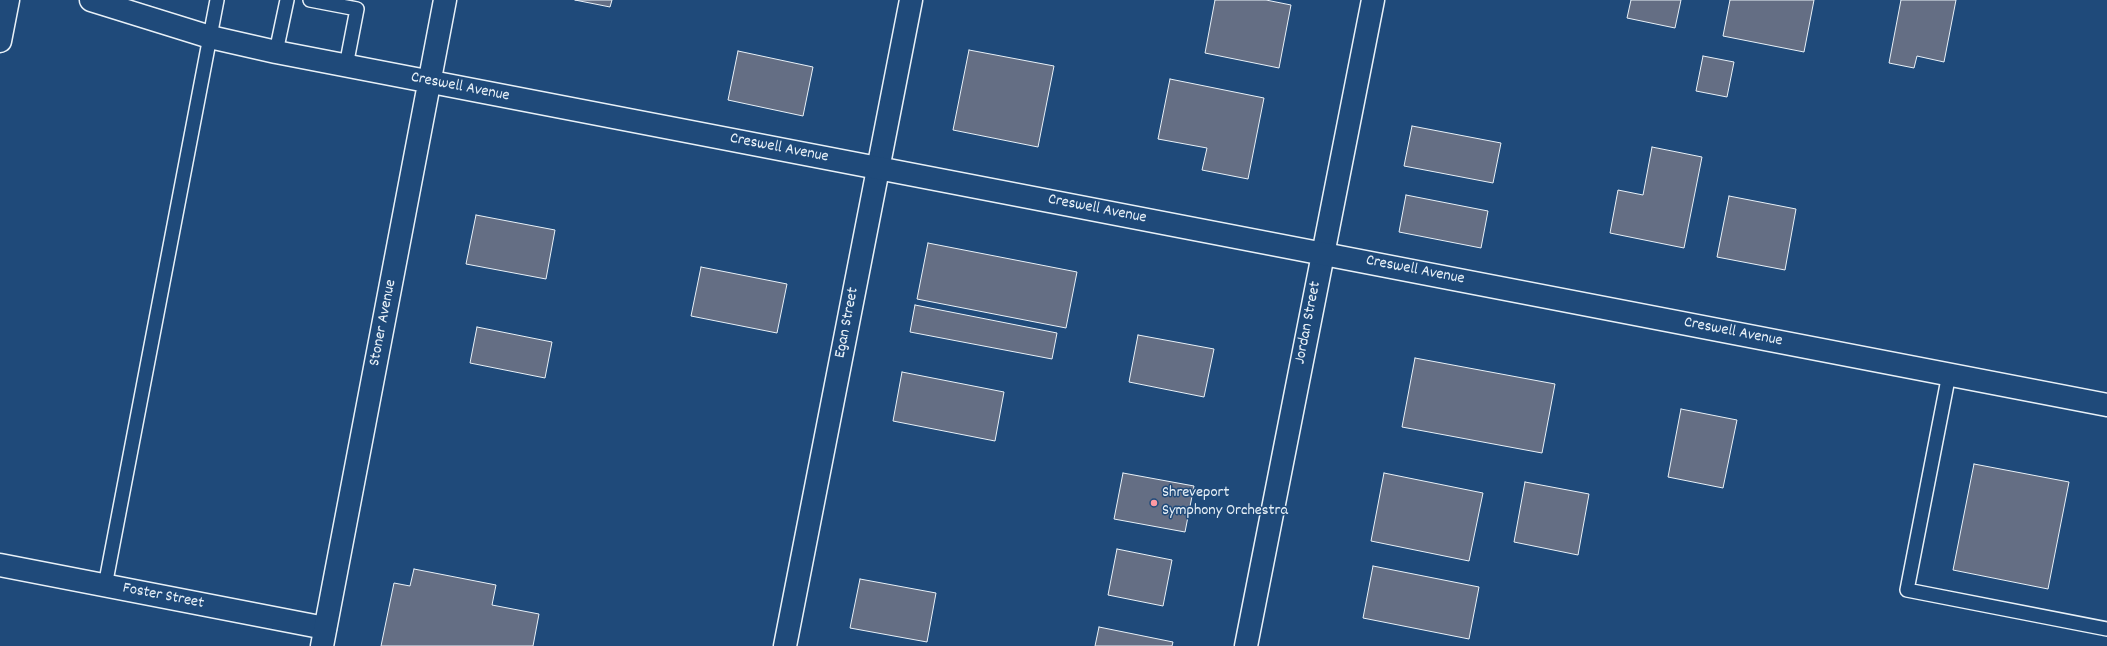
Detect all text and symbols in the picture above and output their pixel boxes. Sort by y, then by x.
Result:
street label: Creswell Avenue [409,69,511,107]
street label: Creswell Avenue [728,130,830,168]
street label: Creswell Avenue [1046,191,1148,229]
street label: Creswell Avenue [1364,252,1466,290]
street label: Stoner Avenue [366,278,402,368]
street label: Jordan Street [1292,280,1326,366]
street label: Egan Street [832,286,864,360]
street label: Creswell Avenue [1682,314,1784,352]
place label: Shreveport Symphony Orchestra [1162,484,1288,522]
marker: Shreveport Symphony Orchestra [1149,498,1159,508]
street label: Foster Street [121,580,205,614]

